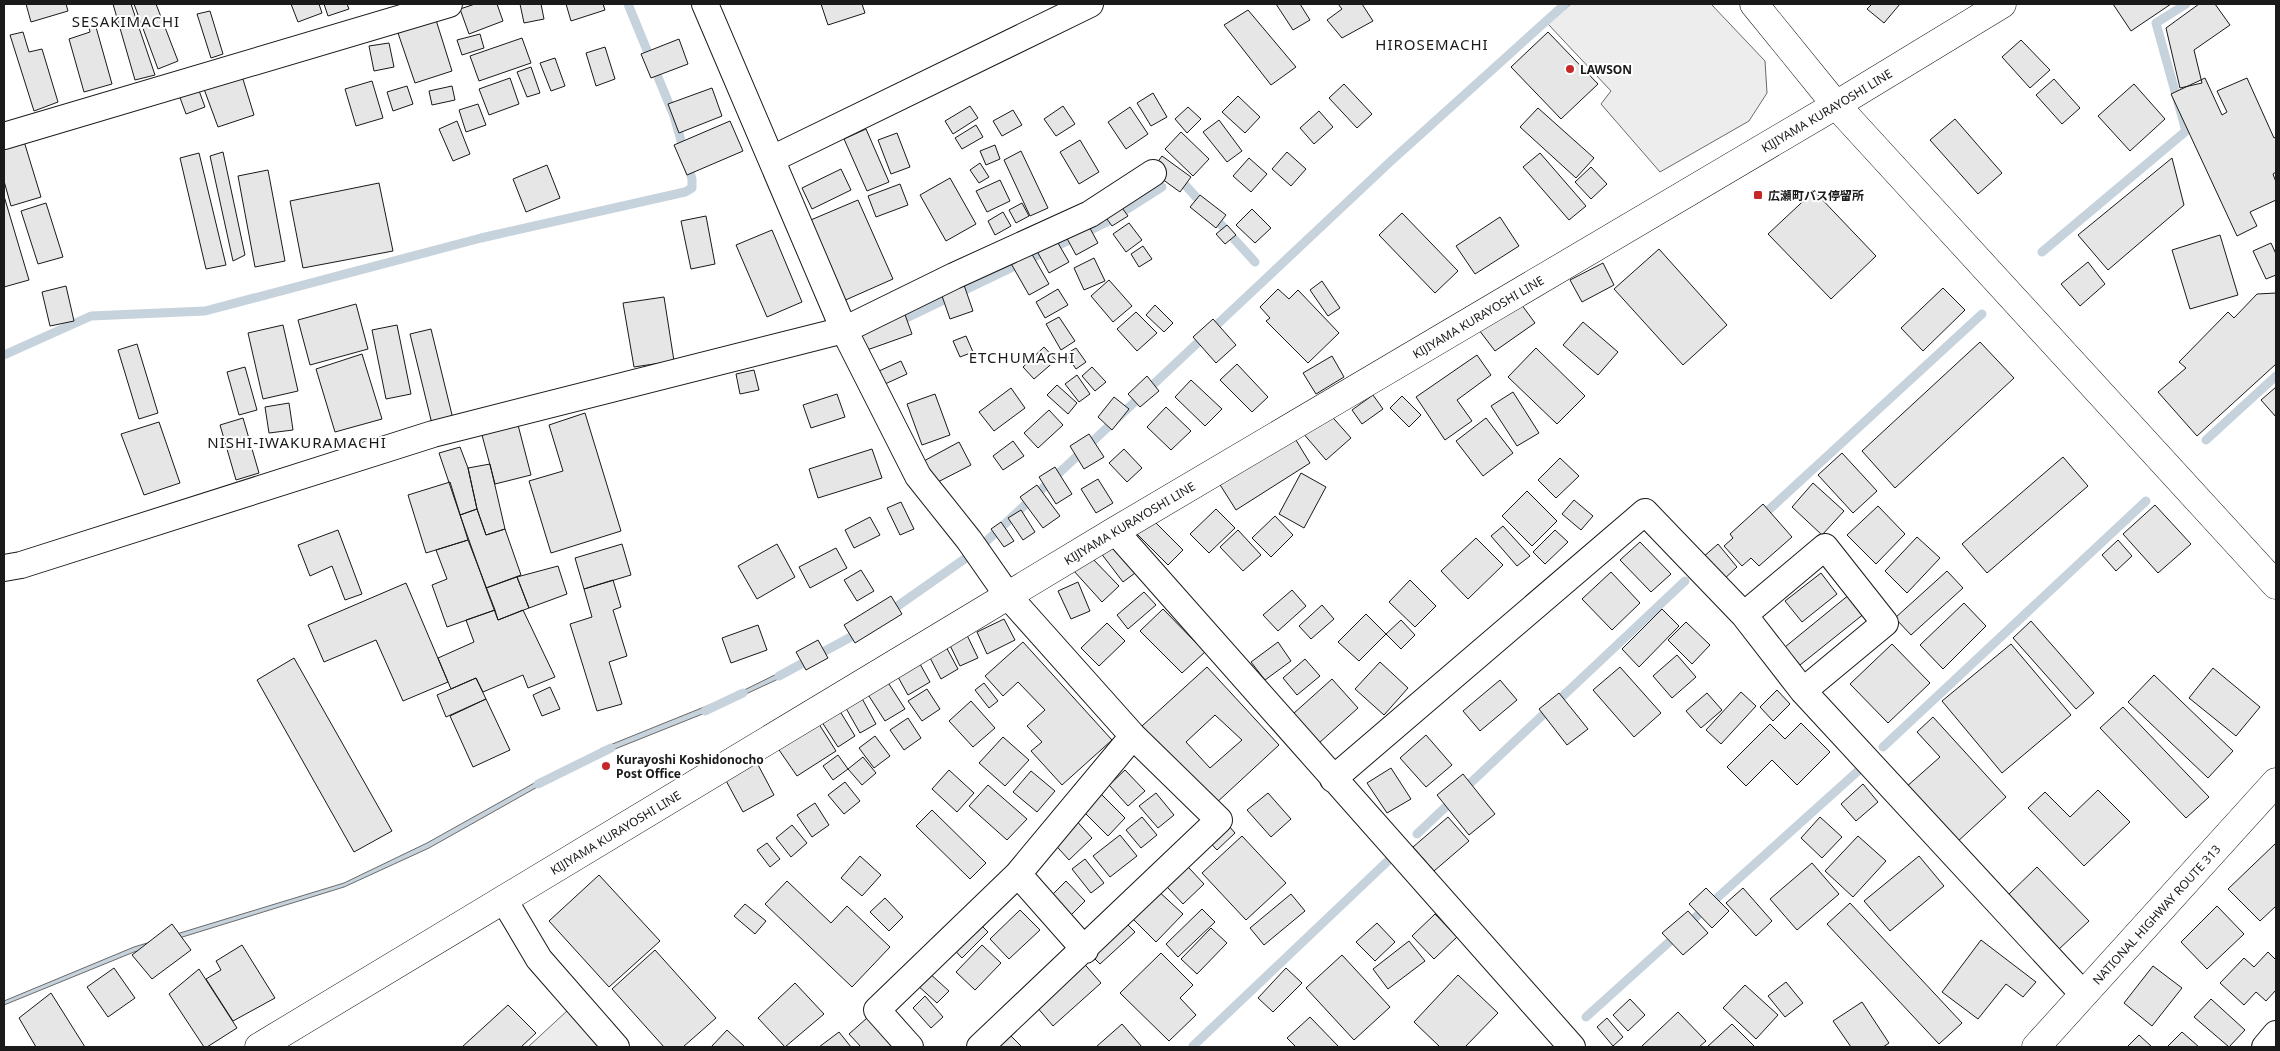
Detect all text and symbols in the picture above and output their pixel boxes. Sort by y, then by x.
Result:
district label: SESAKIMACHI [72,11,180,31]
district label: HIROSEMACHI [1375,34,1489,54]
place label: LAWSON [1580,61,1632,78]
marker: LAWSON [1564,63,1576,75]
street label: KIJIYAMA KURAYOSHI LINE [1758,64,1895,156]
place label: 広瀬町バス停留所 [1768,187,1864,204]
marker: 広瀬町バス停留所 [1752,189,1764,201]
street label: KIJIYAMA KURAYOSHI LINE [1409,271,1547,362]
district label: ETCHUMACHI [969,347,1075,367]
district label: NISHI-IWAKURAMACHI [207,432,387,452]
street label: KIJIYAMA KURAYOSHI LINE [1061,477,1198,568]
place label: Kurayoshi Koshidonocho Post Office [616,751,764,782]
marker: Kurayoshi Koshidonocho Post Office [600,760,612,772]
street label: KIJIYAMA KURAYOSHI LINE [547,786,684,878]
street label: NATIONAL HIGHWAY ROUTE 313 [2088,841,2224,988]

